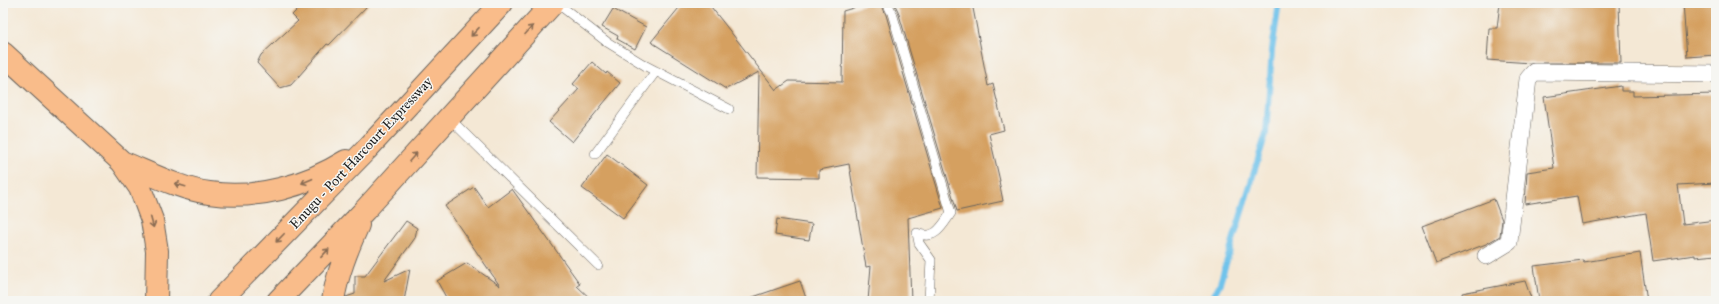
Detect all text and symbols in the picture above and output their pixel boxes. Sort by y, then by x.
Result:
one-way arrow [524,25,533,35]
one-way arrow [471,27,480,37]
street label: Enugu - Port Harcourt Expressway [286,73,436,233]
one-way arrow [408,152,418,162]
one-way arrow [302,178,314,185]
one-way arrow [174,181,187,188]
one-way arrow [148,215,156,228]
one-way arrow [276,233,285,243]
one-way arrow [320,248,329,258]

